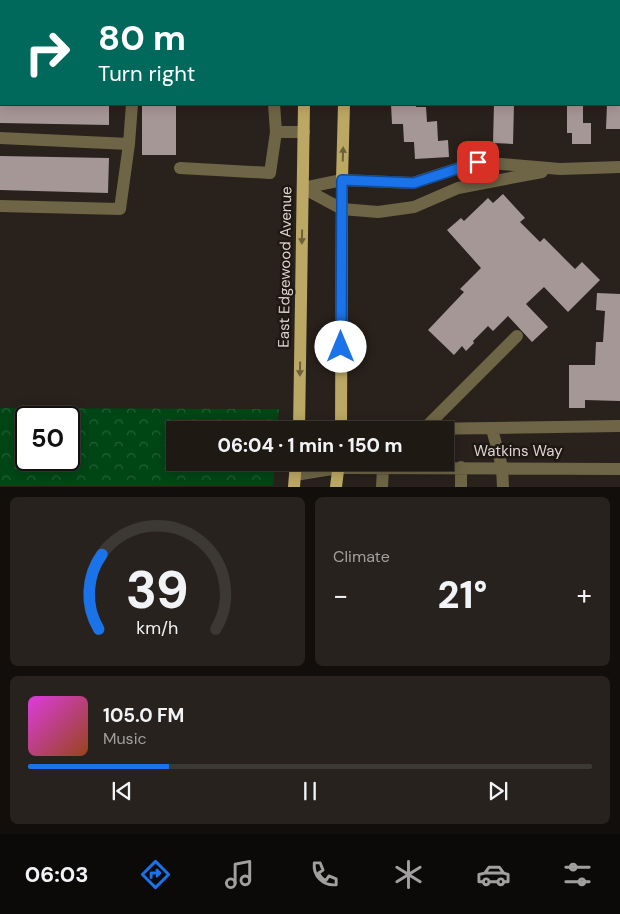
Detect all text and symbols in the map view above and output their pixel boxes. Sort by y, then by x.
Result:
text: 80 m [98,15,186,61]
icon: right [15,20,80,85]
text: Turn right [98,59,195,88]
pin [457,141,499,183]
one-way arrow [339,146,347,162]
icon: arrive [464,148,492,176]
street label: East Edgewood Avenue [274,186,296,348]
one-way arrow [298,229,306,245]
position arrow [314,320,366,372]
one-way arrow [296,362,304,378]
speed limit sign: 50 [15,406,80,471]
text: 06:04 · 1 min · 150 m [218,433,402,458]
street label: Watkins Way [474,441,563,461]
text: Climate [333,546,390,567]
text: 39 [126,556,189,624]
text: 21° [438,570,487,620]
text: − [333,577,348,614]
text: + [577,577,592,614]
text: km/h [136,616,179,640]
text: 105.0 FM [103,703,184,728]
text: Music [103,728,147,749]
icon: previous [108,777,136,805]
icon: pause [296,777,324,805]
icon: next [484,777,512,805]
icon: directions [138,857,173,892]
icon: music [222,857,257,892]
icon: phone [307,857,342,892]
icon: climate [391,857,426,892]
icon: car [476,857,511,892]
icon: filters [560,857,595,892]
text: 06:03 [25,860,89,889]

